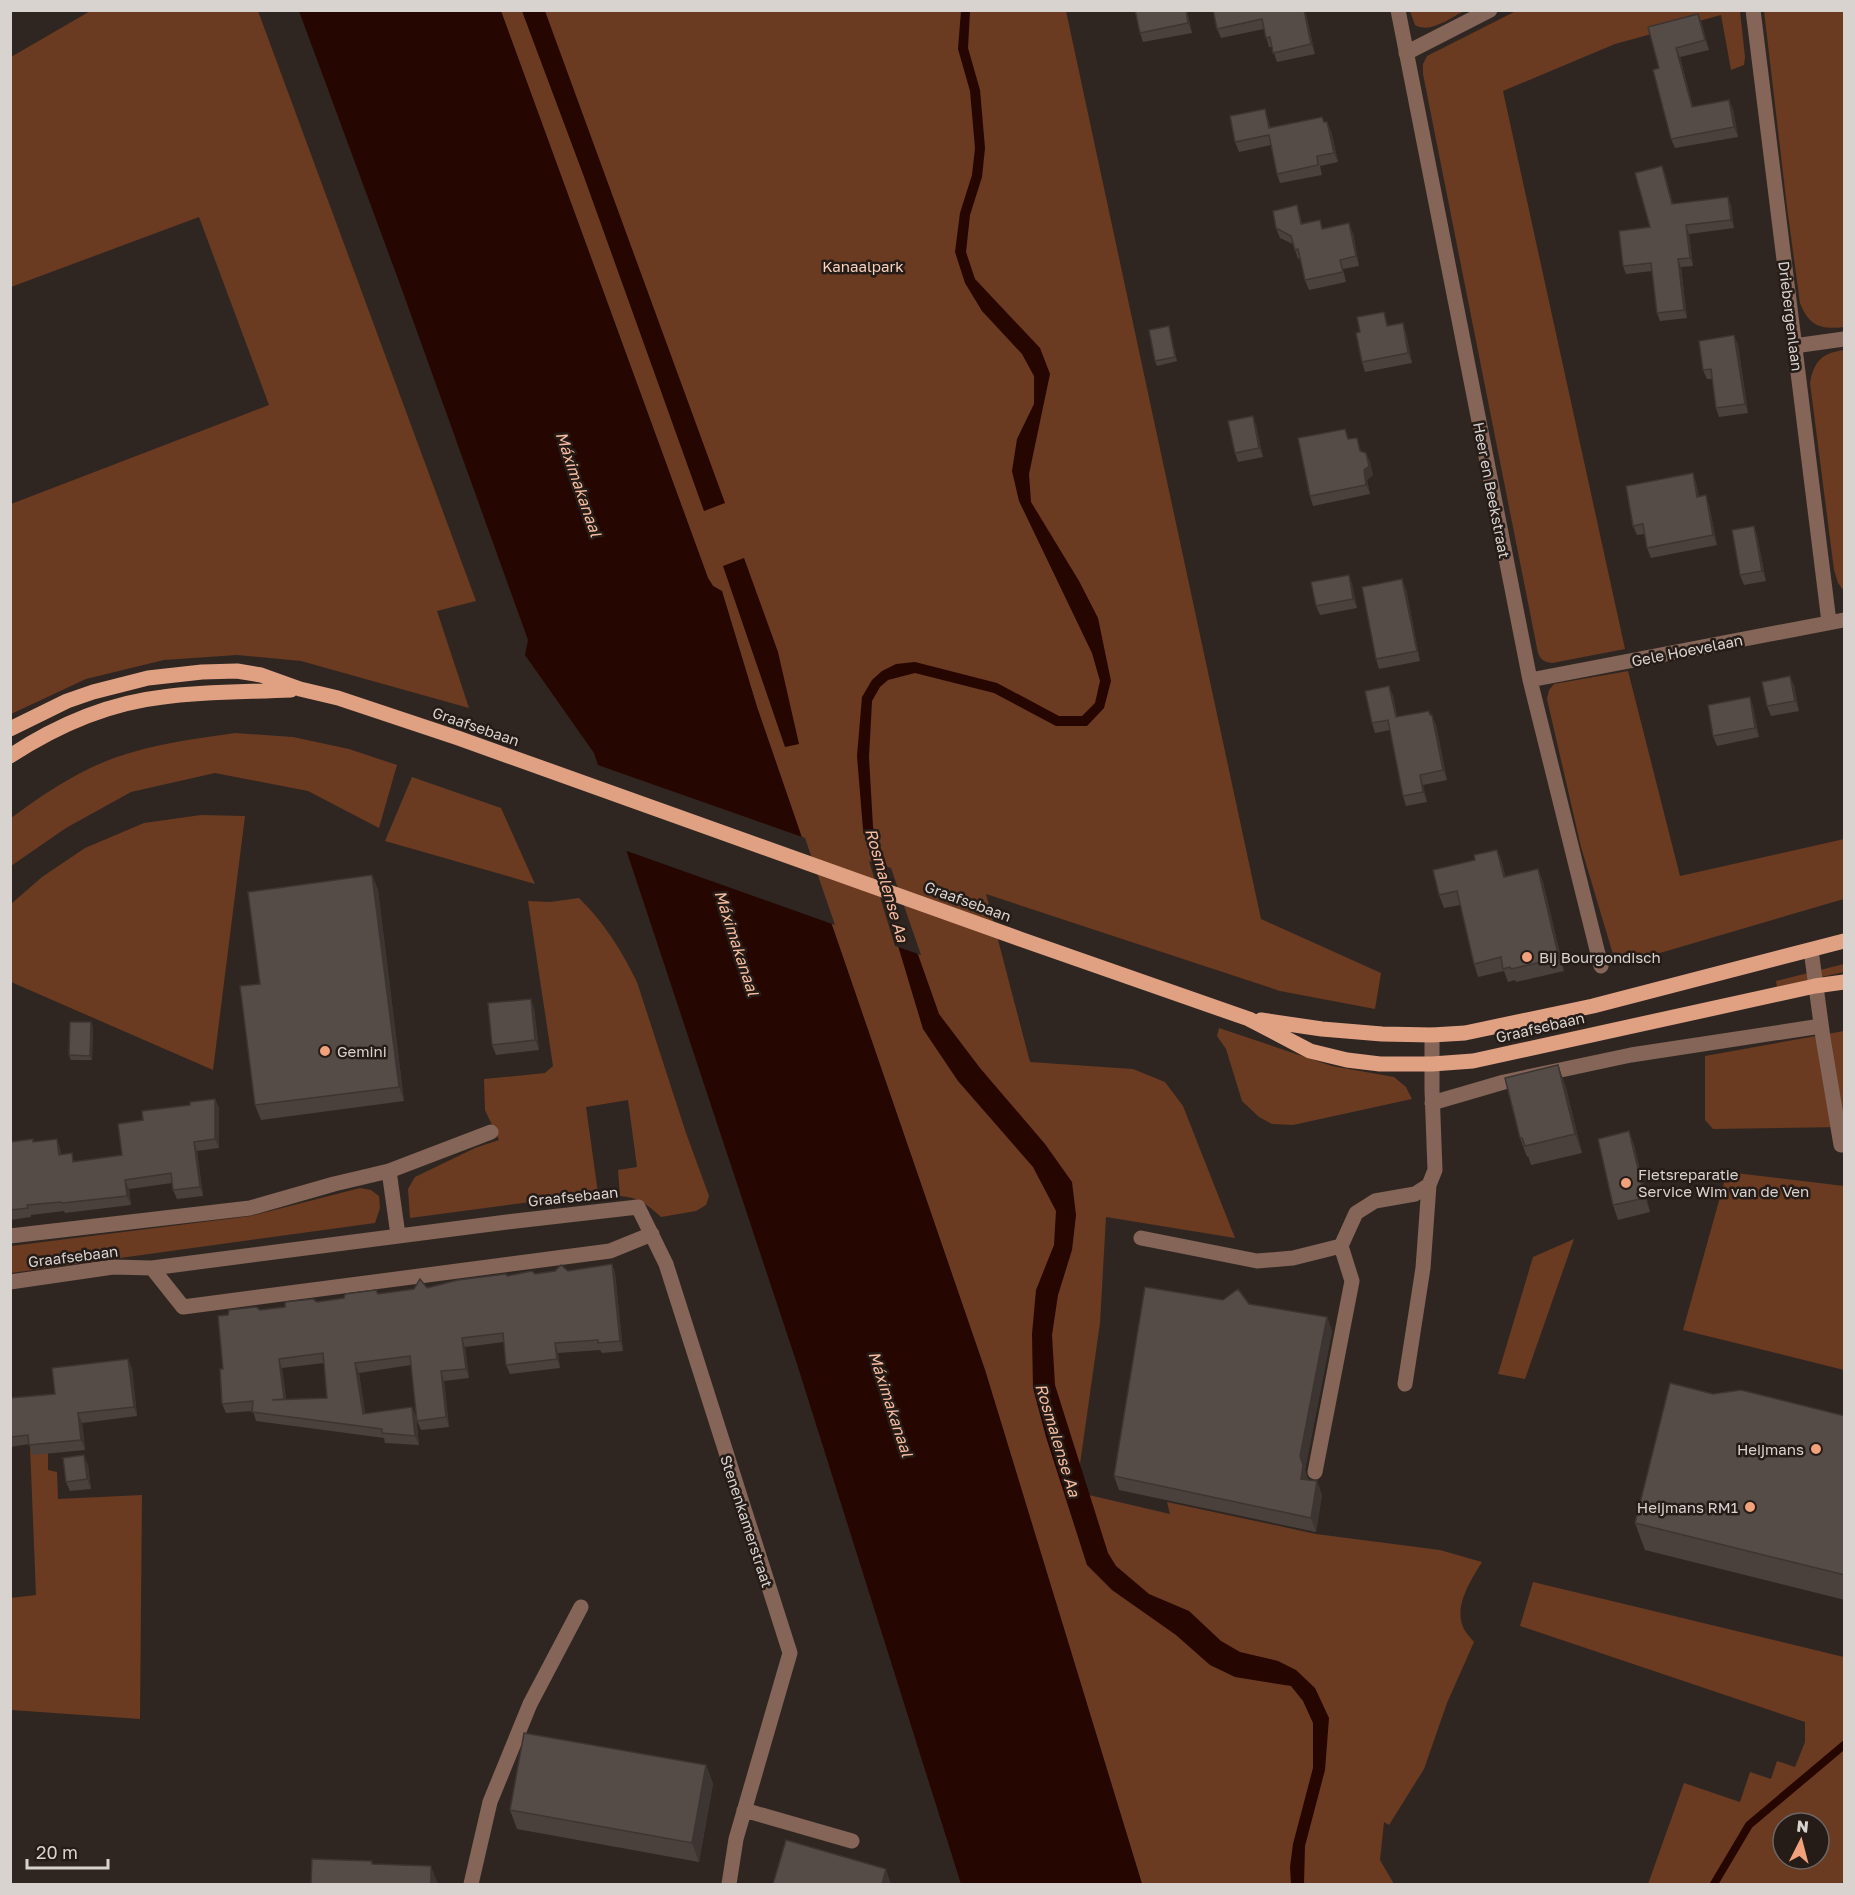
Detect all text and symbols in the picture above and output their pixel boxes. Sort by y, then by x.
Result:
park label: Kanaalpark [822,257,904,275]
street label: Driebergenlaan [1775,260,1807,372]
street label: Heer en Beekstraat [1470,420,1514,560]
water label: Máximakanaal [552,429,607,540]
street label: Gele Hoevelaan [1630,630,1744,670]
street label: Graafsebaan [430,703,522,749]
water label: Rosmalense Aa [861,826,913,945]
street label: Graafsebaan [922,877,1014,925]
water label: Máximakanaal [710,888,764,999]
place label: Bij Bourgondisch [1539,948,1661,966]
marker: Bij Bourgondisch [1520,950,1534,964]
street label: Graafsebaan [1494,1008,1586,1046]
place label: Gemini [337,1042,387,1060]
marker: Gemini [318,1044,332,1058]
place label: Fietsreparatie Service Wim van de Ven [1638,1165,1809,1200]
marker: Fietsreparatie Service Wim van de Ven [1619,1176,1633,1190]
street label: Graafsebaan [527,1182,619,1210]
street label: Graafsebaan [27,1242,119,1270]
water label: Máximakanaal [864,1349,918,1460]
water label: Rosmalense Aa [1031,1381,1085,1500]
place label: Heijmans [1737,1440,1804,1458]
marker: Heijmans [1809,1442,1823,1456]
street label: Stenenkamerstraat [717,1452,777,1590]
place label: Heijmans RM1 [1637,1498,1738,1516]
marker: Heijmans RM1 [1743,1500,1757,1514]
north arrow [1771,1811,1831,1871]
text: N [1795,1816,1810,1837]
scale bar [27,1832,108,1870]
text: 20 m [36,1841,78,1863]

